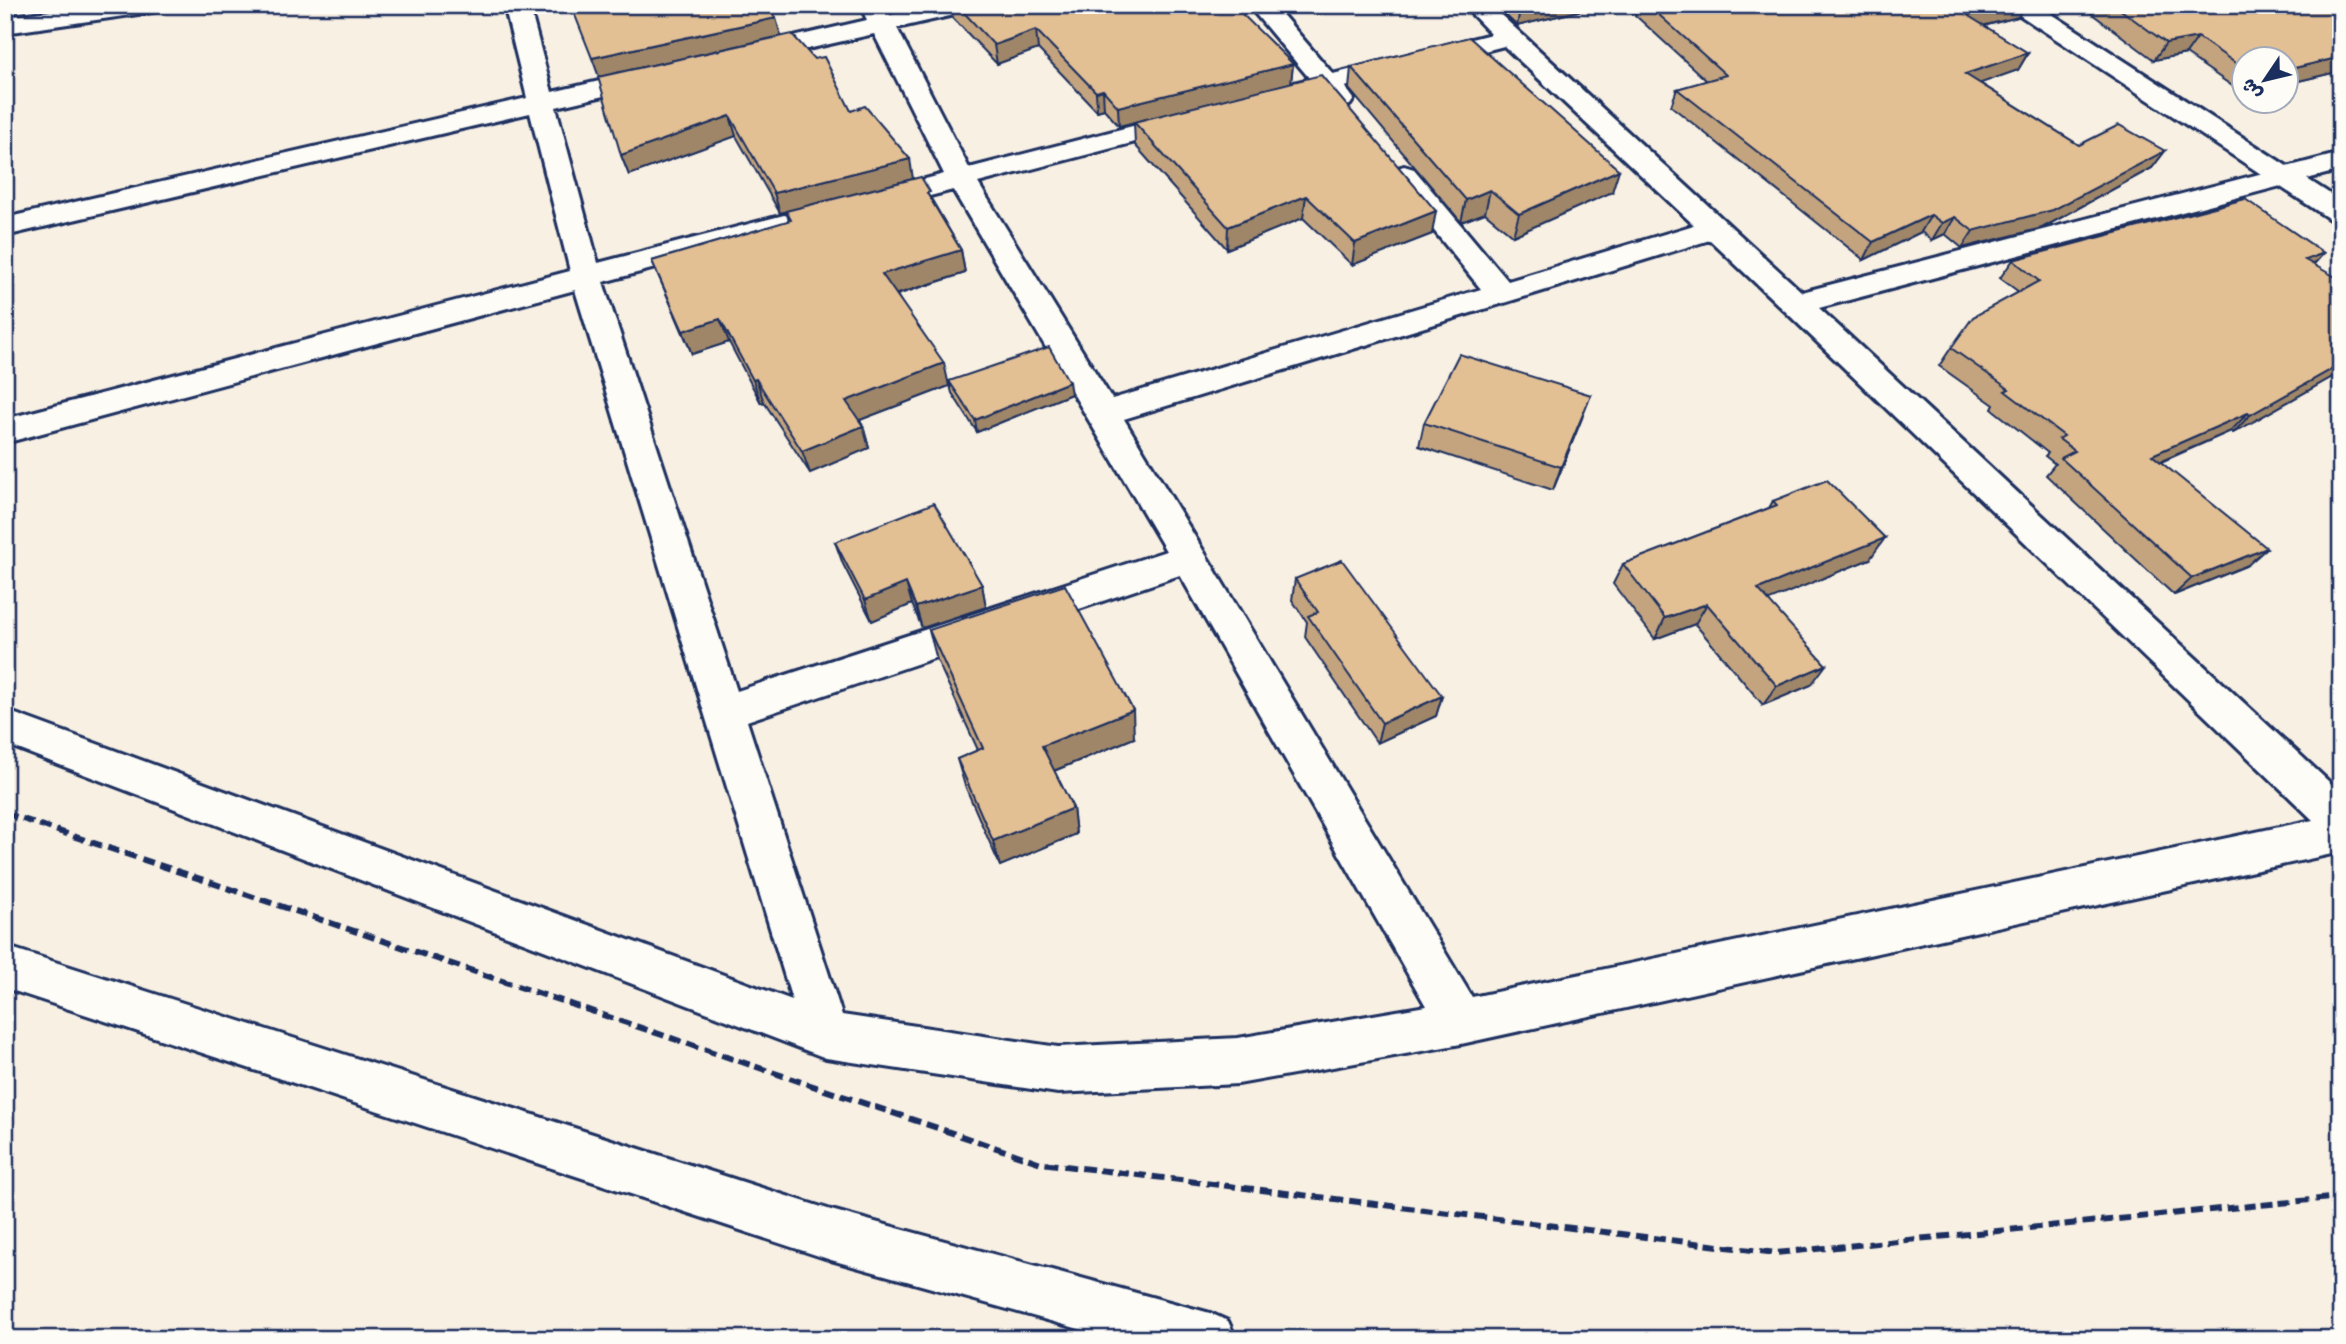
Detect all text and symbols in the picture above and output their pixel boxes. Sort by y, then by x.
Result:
north arrow [2230,46,2300,116]
text: ش [2235,74,2268,105]

